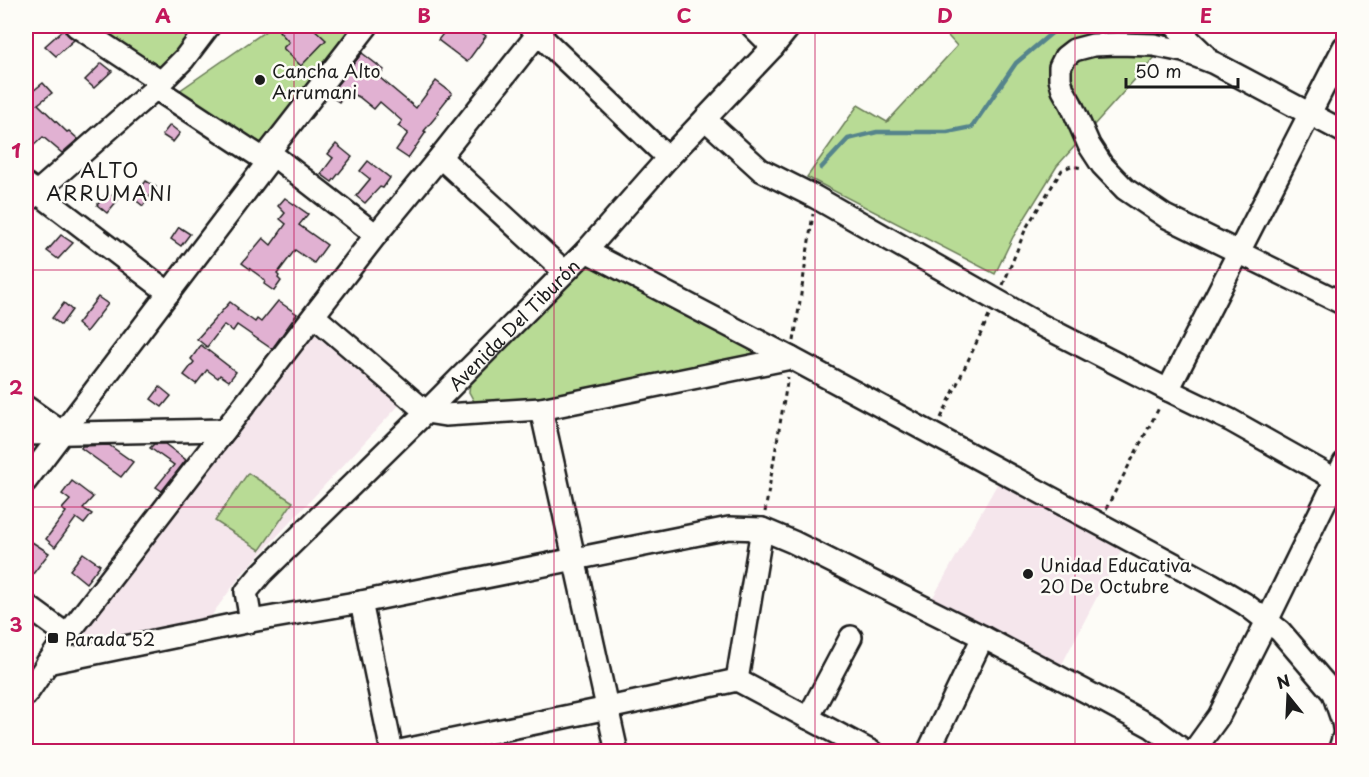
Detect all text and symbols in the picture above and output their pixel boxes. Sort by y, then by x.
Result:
text: A [155,0,171,30]
text: B [417,0,431,30]
text: C [676,0,692,30]
text: D [937,0,953,30]
text: E [1200,0,1212,30]
scale bar [1126,51,1238,89]
place label: Cancha Alto Arrumani [272,57,381,105]
text: 50 m [1135,57,1182,84]
marker: Cancha Alto Arrumani [253,73,267,87]
text: 1 [11,135,21,165]
district label: ALTO ARRUMANI [46,155,174,208]
street label: Avenida Del Tiburón [442,252,585,396]
text: 2 [9,372,23,402]
place label: Unidad Educativa 20 De Octubre [1040,551,1192,599]
marker: Unidad Educativa 20 De Octubre [1021,567,1035,581]
text: 3 [9,609,23,639]
place label: Parada 52 [65,625,155,652]
marker: Parada 52 [46,631,60,645]
north arrow [1258,666,1318,726]
text: N [1273,667,1293,694]

